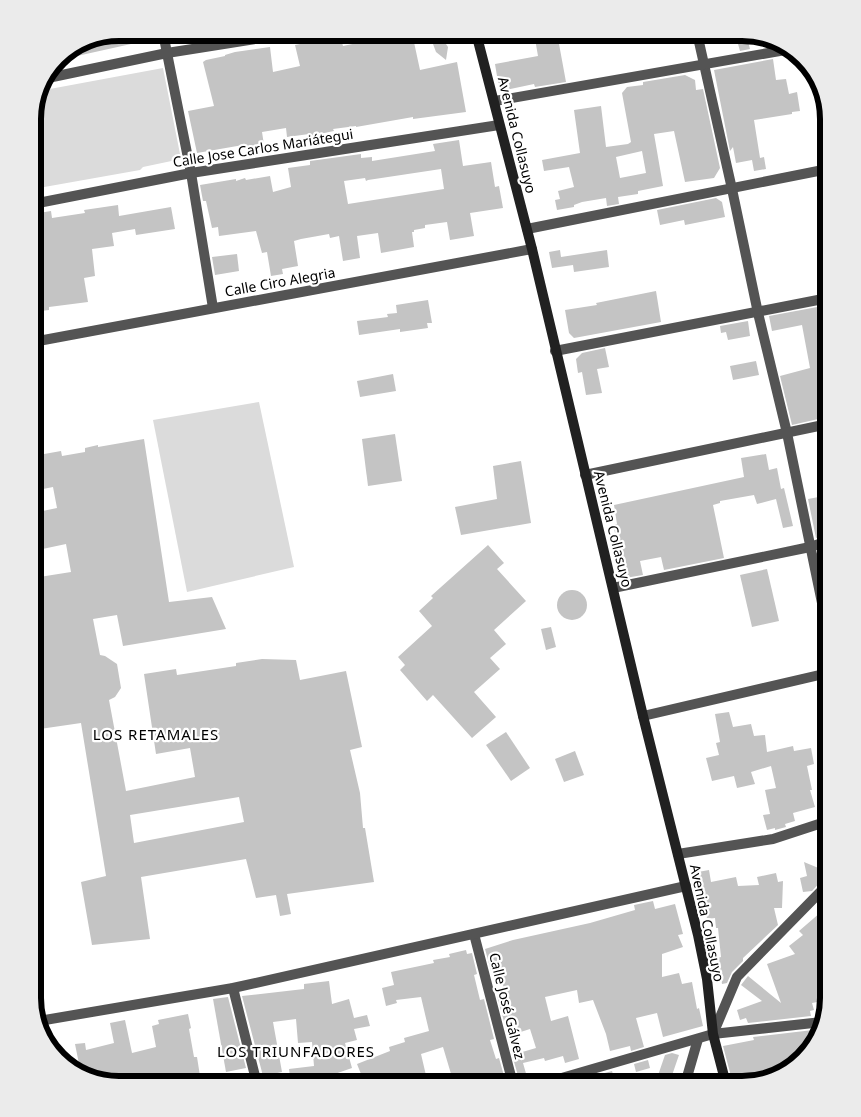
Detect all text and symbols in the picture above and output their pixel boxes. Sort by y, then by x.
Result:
street label: Avenida Collasuyo [494,75,541,195]
street label: Calle Jose Carlos Mariátegui [171,124,355,171]
street label: Calle Ciro Alegria [223,262,337,301]
street label: Avenida Collasuyo [590,469,637,589]
district label: LOS RETAMALES [93,724,219,744]
street label: Avenida Collasuyo [686,862,729,983]
street label: Calle José Gálvez [485,951,530,1062]
district label: LOS TRIUNFADORES [217,1041,375,1061]

